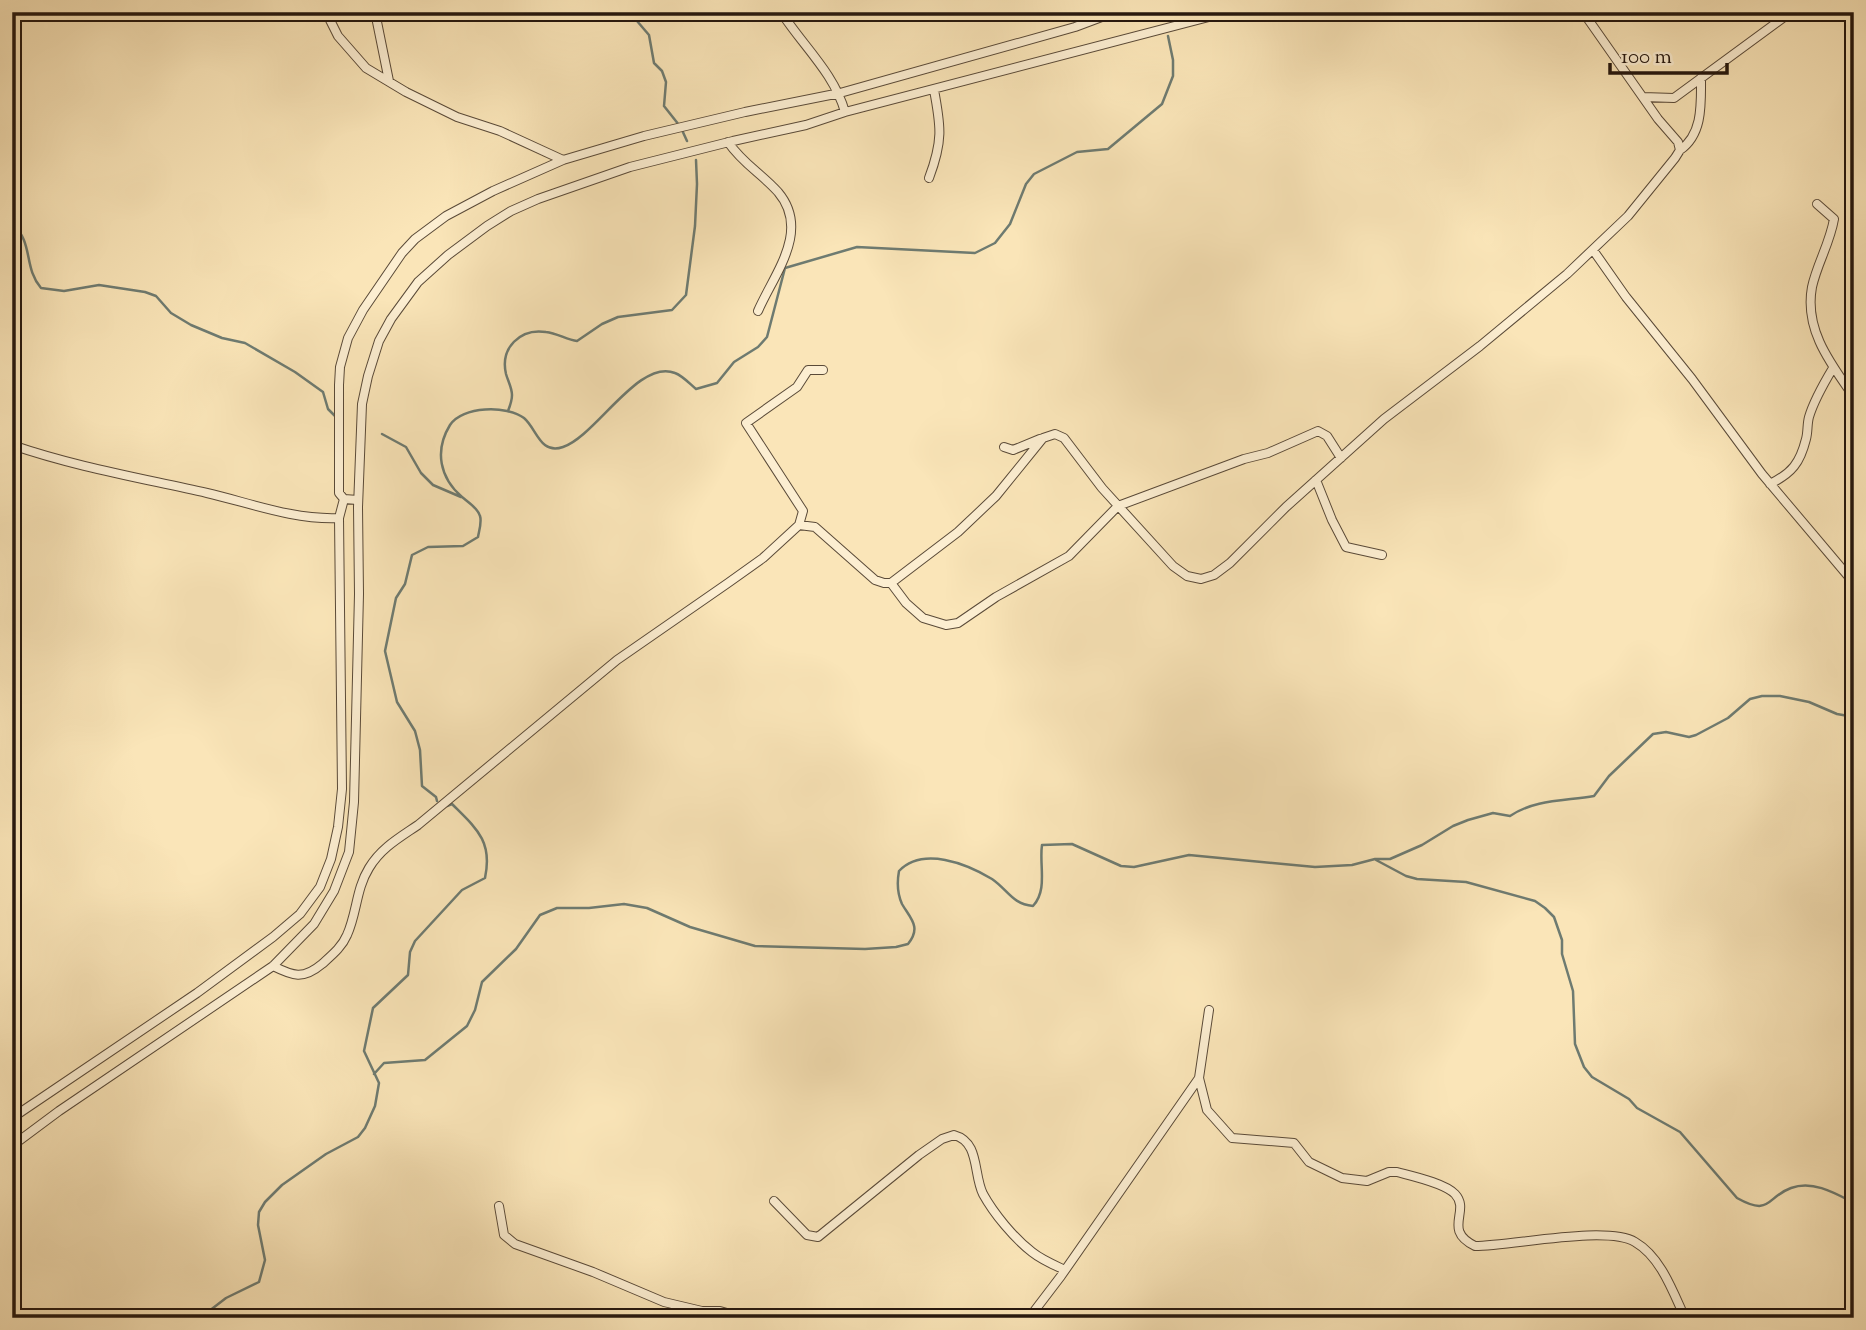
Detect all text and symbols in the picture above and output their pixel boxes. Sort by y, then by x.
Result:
scale bar [1610,32,1728,76]
text: 100 m [1621,43,1672,73]

